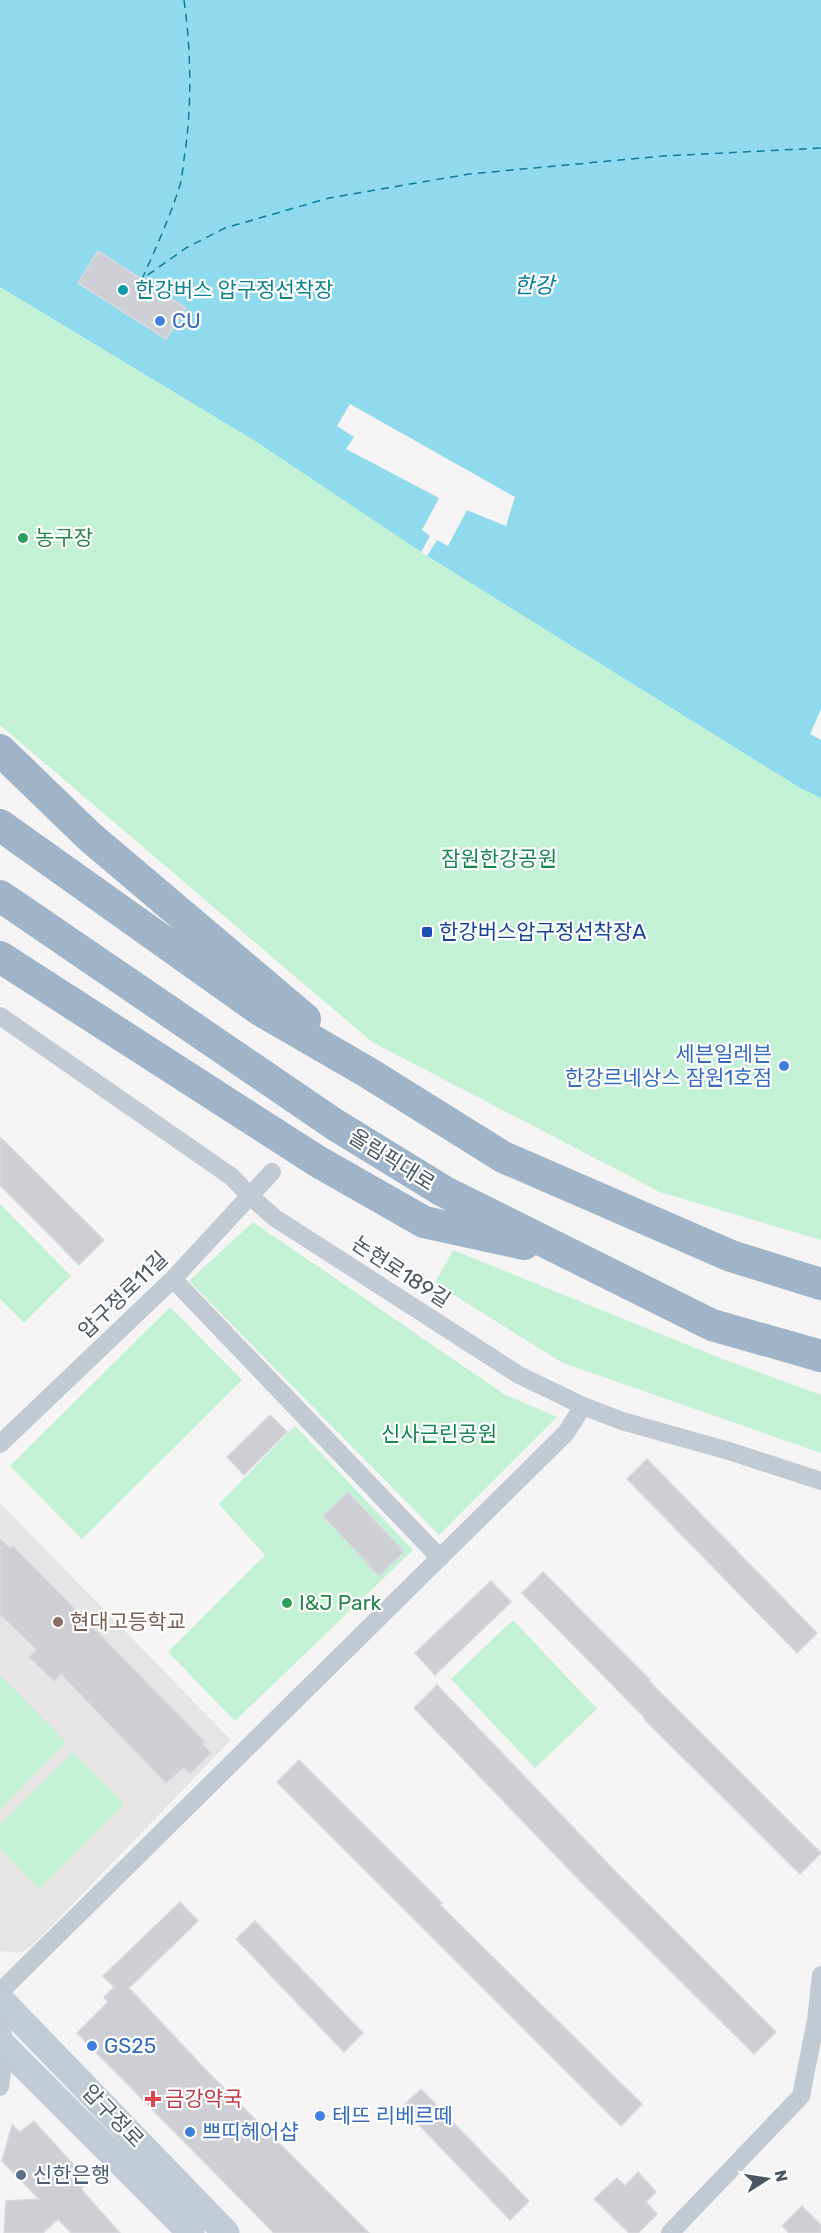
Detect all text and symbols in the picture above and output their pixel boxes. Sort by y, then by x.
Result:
water label: 한강 [514,272,557,299]
place label: 한강버스 압구정선착장 [135,277,333,302]
marker: 한강버스 압구정선착장 [116,283,130,297]
place label: CU [172,308,201,333]
marker: CU [153,314,167,328]
place label: 농구장 [35,525,93,550]
marker: 농구장 [16,531,30,545]
park label: 잠원한강공원 [441,846,557,871]
place label: 한강버스압구정선착장A [439,919,646,944]
marker: 한강버스압구정선착장A [420,925,434,939]
place label: 세븐일레븐 한강르네상스 잠원1호점 [565,1041,772,1090]
marker: 세븐일레븐 한강르네상스 잠원1호점 [777,1059,791,1073]
street label: 올림픽대로 [345,1123,440,1196]
street label: 논현로189길 [347,1231,455,1313]
street label: 압구정로11길 [73,1246,173,1343]
park label: 신사근린공원 [381,1421,497,1446]
place label: I&J Park [299,1590,382,1615]
marker: I&J Park [280,1596,294,1610]
place label: 현대고등학교 [70,1609,186,1634]
marker: 현대고등학교 [51,1615,65,1629]
place label: GS25 [104,2033,156,2058]
marker: GS25 [85,2039,99,2053]
street label: 압구정로 [78,2079,149,2152]
place label: 금강약국 [165,2086,242,2111]
marker: 금강약국 [146,2092,160,2106]
place label: 테뜨 리베르떼 [332,2103,453,2128]
marker: 테뜨 리베르떼 [313,2109,327,2123]
place label: 쁘띠헤어샵 [202,2119,299,2144]
marker: 쁘띠헤어샵 [183,2125,197,2139]
north arrow [737,2149,797,2209]
place label: 신한은행 [33,2162,110,2187]
marker: 신한은행 [14,2168,28,2182]
text: N [771,2168,792,2184]

